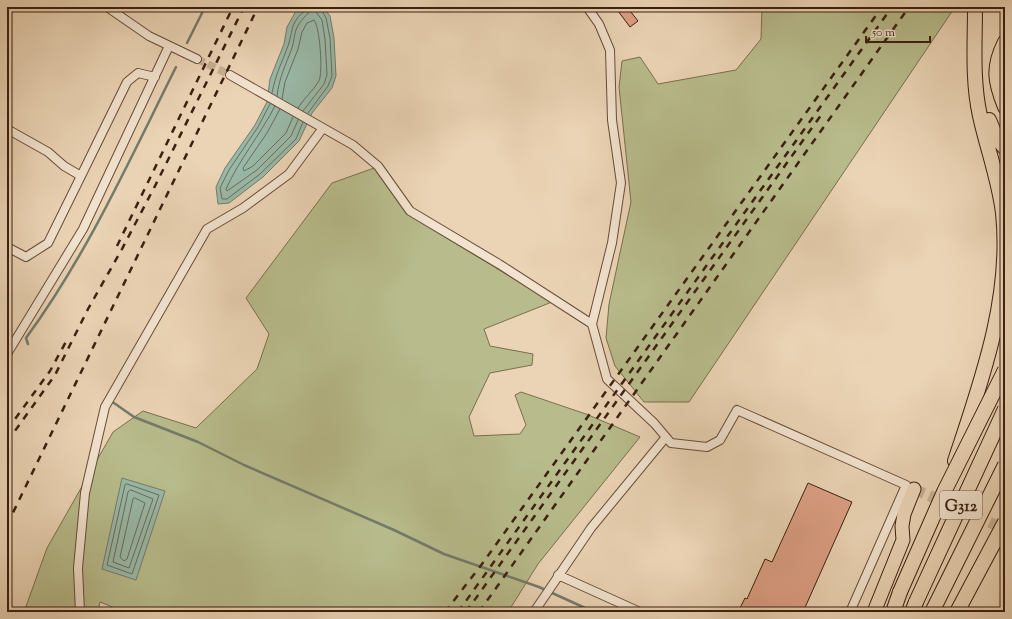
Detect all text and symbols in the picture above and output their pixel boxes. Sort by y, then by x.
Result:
scale bar [866,18,930,44]
text: 50 m [871,24,895,42]
road number: G312 [940,491,982,519]

